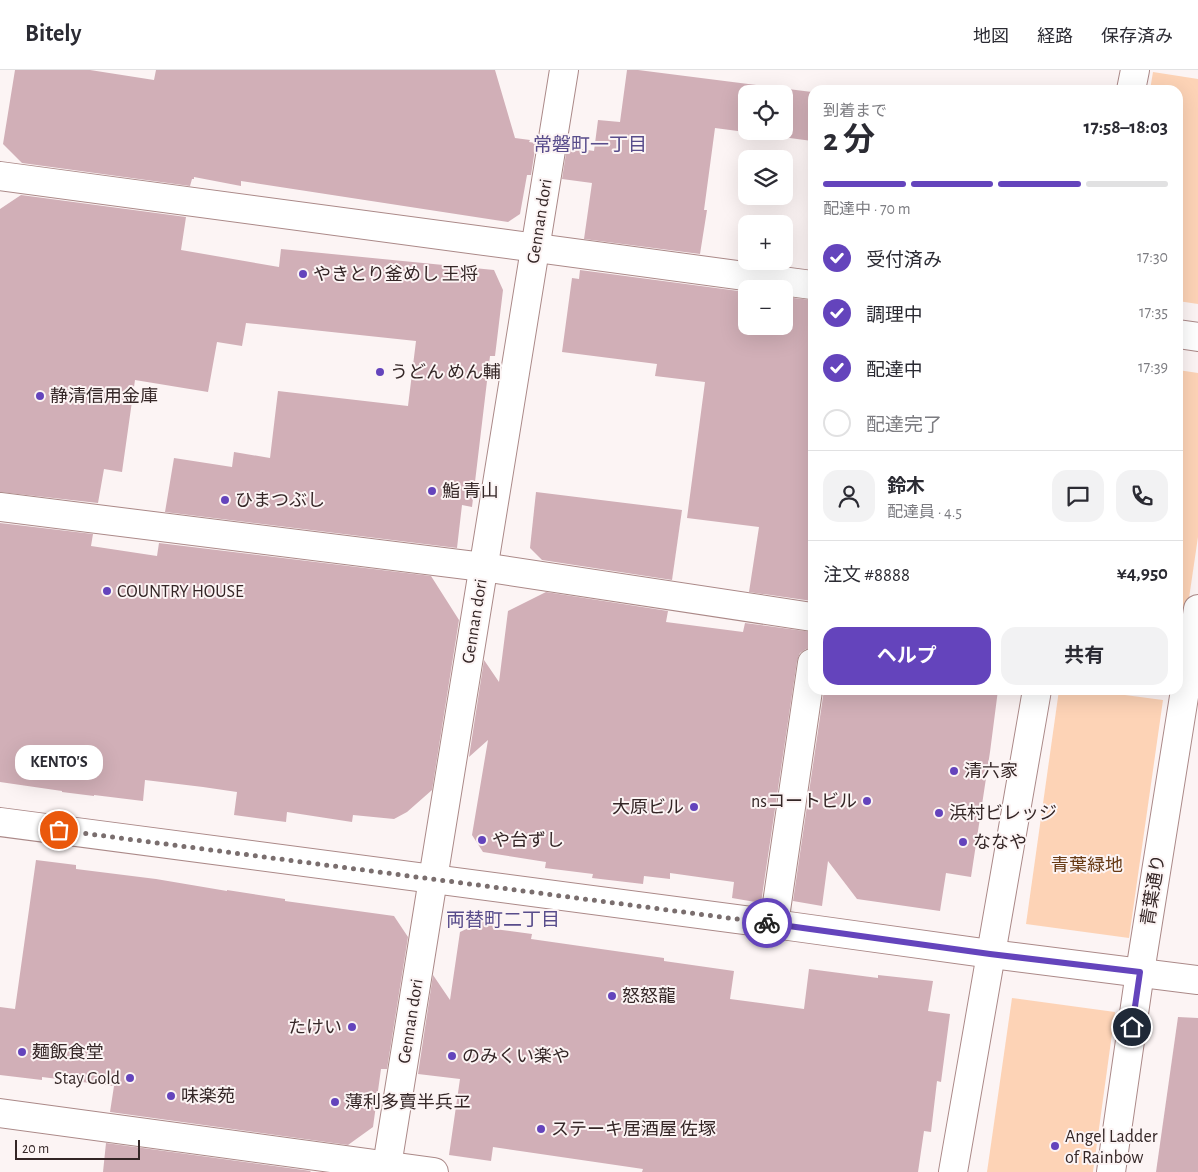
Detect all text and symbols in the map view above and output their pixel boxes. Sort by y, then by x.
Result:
text: Bitely [25,22,81,46]
text: 地図 [973,28,1009,46]
text: 経路 [1037,28,1073,46]
text: 保存済み [1101,28,1173,46]
map controls [738,85,793,335]
button: locate [738,85,793,140]
text: 到着まで [823,103,887,119]
text: 17:58–18:03 [1084,118,1168,137]
text: 2 分 [823,124,875,156]
district label: 常磐町一丁目 [533,134,647,155]
button: layers [738,150,793,205]
street label: Gennan dori [524,177,556,265]
text: 配達中 · 70 m [823,201,911,217]
button: + [738,215,793,270]
icon: check [823,244,851,272]
text: 17:30 [1137,249,1168,265]
text: 受付済み [866,251,942,270]
place label: やきとり釜めし 王将 [313,264,478,284]
marker: やきとり釜めし 王将 [297,268,309,280]
button: − [738,280,793,335]
icon: check [823,299,851,327]
text: 17:35 [1139,304,1168,320]
text: 調理中 [866,306,923,325]
icon: check [823,354,851,382]
text: 17:39 [1138,359,1168,375]
text: 配達中 [866,361,923,380]
place label: うどん めん輔 [390,363,501,382]
marker: うどん めん輔 [374,366,386,378]
place label: 静清信用金庫 [50,386,158,406]
marker: 静清信用金庫 [34,390,46,402]
text: 配達完了 [866,416,942,435]
button: person [823,470,875,522]
button: chat [1052,470,1104,522]
button: phone [1116,470,1168,522]
text: 鈴木 [887,477,925,496]
place label: 鮨 青山 [442,482,499,501]
marker: 鮨 青山 [426,485,438,497]
place label: ひまつぶし [235,491,325,510]
marker: ひまつぶし [219,494,231,506]
text: 配達員 · 4.5 [887,504,962,520]
text: ¥4,950 [1117,564,1168,583]
text: 注文 #8888 [823,566,910,585]
street label: Gennan dori [459,577,491,665]
place label: COUNTRY HOUSE [117,583,244,601]
marker: COUNTRY HOUSE [101,585,113,597]
button: ヘルプ [823,627,991,685]
button: 共有 [1001,627,1168,685]
callout: KENTO'S [15,745,103,780]
text: KENTO'S [30,754,88,770]
place label: 清六家 [964,762,1018,781]
marker: 清六家 [948,765,960,777]
place label: nsコートビル [751,792,857,811]
marker: nsコートビル [861,795,873,807]
place label: 大原ビル [612,798,684,817]
marker: 大原ビル [688,801,700,813]
place label: 浜村ビレッジ [949,803,1057,823]
marker: 浜村ビレッジ [933,807,945,819]
pin [38,809,80,851]
icon: bag [45,816,73,844]
place label: や台ずし [492,830,564,850]
place label: ななや [973,833,1027,852]
marker: や台ずし [476,834,488,846]
marker: ななや [957,836,969,848]
street label: 青葉通り [1138,853,1169,927]
park label: 青葉緑地 [1051,856,1123,875]
courier [742,898,792,948]
icon: bike [753,909,781,937]
district label: 両替町二丁目 [446,910,560,930]
street label: Gennan dori [395,977,427,1065]
place label: 怒怒龍 [622,986,676,1006]
marker: 怒怒龍 [606,990,618,1002]
pin [1111,1006,1153,1048]
icon: home [1118,1013,1146,1041]
place label: たけい [288,1018,342,1037]
marker: たけい [346,1021,358,1033]
place label: 麺飯食堂 [32,1043,104,1062]
marker: 麺飯食堂 [16,1046,28,1058]
place label: のみくい楽や [462,1047,570,1066]
marker: のみくい楽や [446,1050,458,1062]
place label: Stay Gold [54,1070,120,1088]
marker: Stay Gold [124,1072,136,1084]
place label: 味楽苑 [181,1087,235,1106]
marker: 味楽苑 [165,1090,177,1102]
place label: 薄利多賣半兵ヱ [345,1092,471,1112]
marker: 薄利多賣半兵ヱ [329,1096,341,1108]
place label: ステーキ居酒屋 佐塚 [551,1120,716,1139]
marker: ステーキ居酒屋 佐塚 [535,1123,547,1135]
place label: Angel Ladder of Rainbow [1065,1128,1158,1167]
scale bar [15,1137,140,1160]
marker: Angel Ladder of Rainbow [1049,1140,1061,1152]
text: 20 m [22,1142,49,1156]

